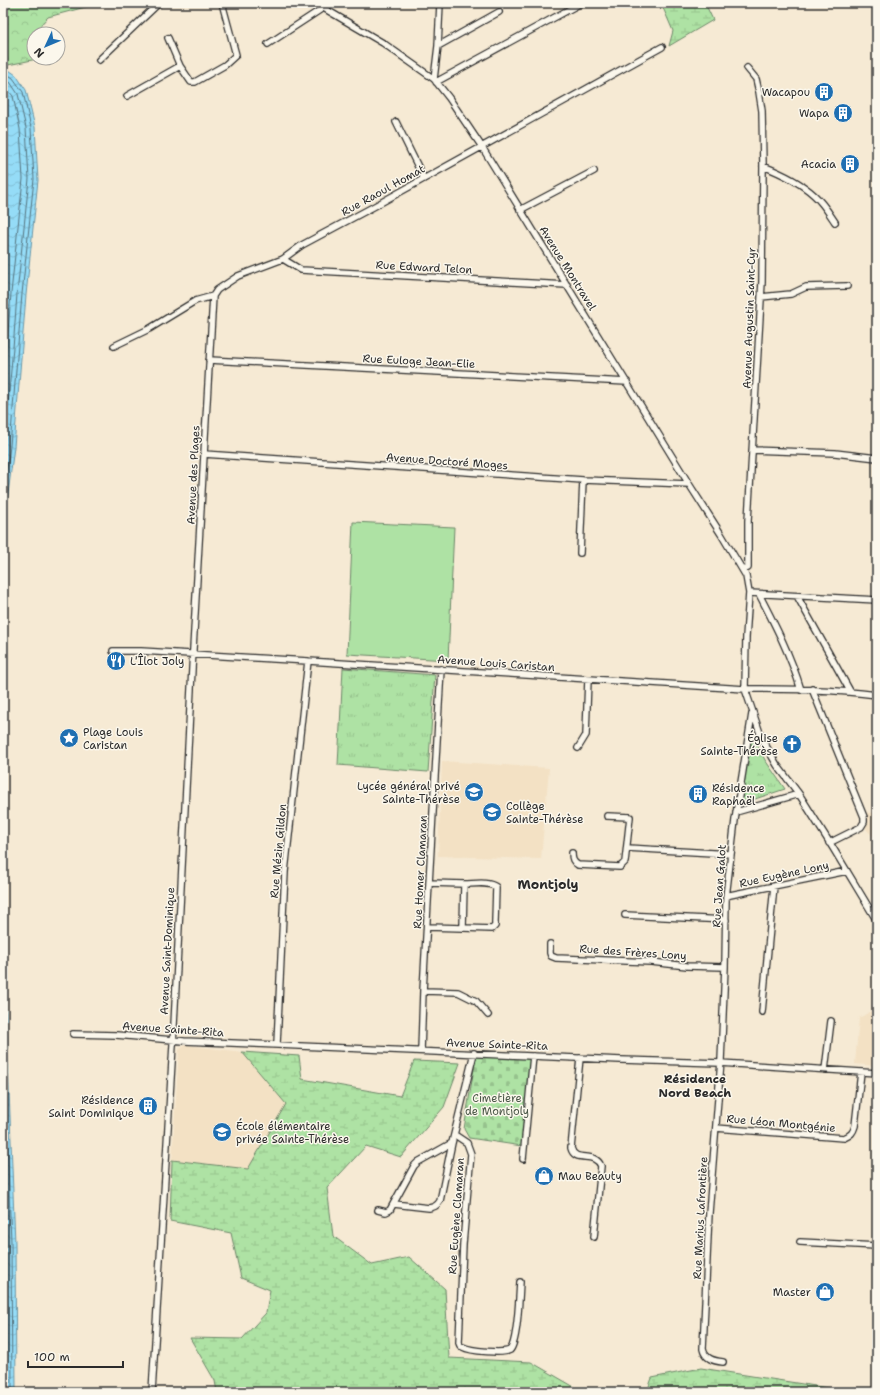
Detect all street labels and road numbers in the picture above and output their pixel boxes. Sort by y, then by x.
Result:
street label: Rue Raoul Homat [339,161,428,220]
street label: Avenue Montravel [535,223,600,314]
street label: Avenue Augustin Saint-Cyr [740,247,759,389]
street label: Rue Edward Telon [375,257,473,278]
street label: Rue Euloge Jean-Elie [362,351,476,372]
street label: Avenue des Plages [183,425,204,525]
street label: Avenue Doctoré Moges [385,450,509,473]
street label: Avenue Louis Caristan [437,652,555,675]
street label: Rue Mézin Gildon [267,803,290,899]
street label: Rue Homer Clamaran [410,815,431,929]
street label: Rue Jean Galot [709,844,730,928]
street label: Rue Eugène Lony [738,858,830,891]
street label: Avenue Saint-Dominique [157,887,178,1015]
street label: Rue des Frères Lony [579,941,687,964]
street label: Avenue Sainte-Rita [122,1018,224,1041]
street label: Avenue Sainte-Rita [446,1035,548,1054]
street label: Rue Léon Montgénie [726,1111,836,1136]
street label: Rue Marius Lafrontière [690,1156,711,1280]
street label: Rue Eugène Clamaran [445,1157,468,1275]

